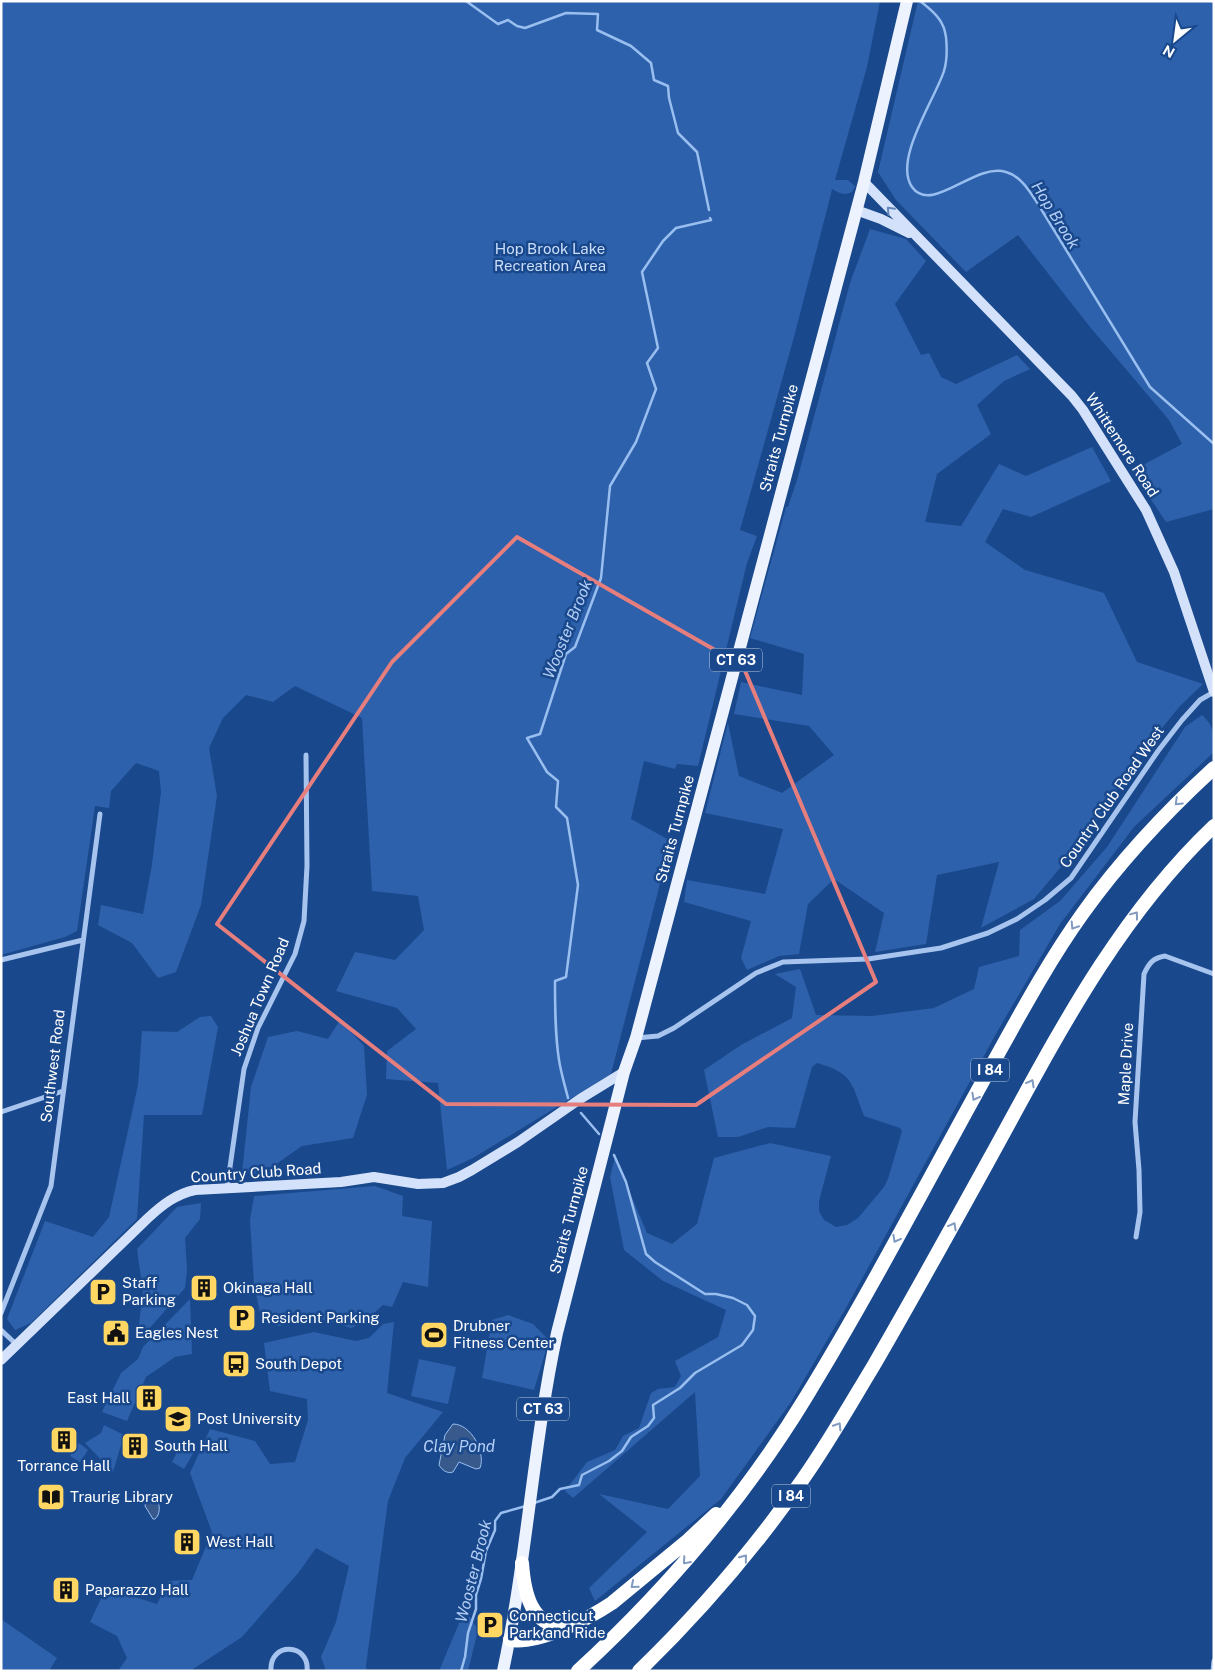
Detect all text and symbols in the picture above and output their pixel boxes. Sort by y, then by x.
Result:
north arrow [1150,15,1200,65]
text: N [1160,42,1177,61]
water label: Hop Brook [1027,178,1084,253]
one-way arrow [887,206,896,215]
park label: Hop Brook Lake Recreation Area [494,240,606,274]
street label: Straits Turnpike [756,382,801,494]
street label: Whittemore Road [1082,390,1162,500]
water label: Wooster Brook [539,576,596,682]
road number: CT 63 [710,648,762,672]
street label: Country Club Road West [1056,722,1167,871]
street label: Straits Turnpike [652,773,697,885]
one-way arrow [1175,796,1184,805]
one-way arrow [1129,912,1137,921]
one-way arrow [1071,920,1080,930]
street label: Joshua Town Road [227,935,292,1059]
street label: Southwest Road [37,1008,68,1123]
street label: Maple Drive [1115,1022,1136,1106]
road number: I 84 [971,1058,1009,1082]
one-way arrow [1025,1080,1035,1089]
one-way arrow [971,1091,981,1100]
street label: Country Club Road [190,1159,322,1186]
street label: Straits Turnpike [546,1164,591,1276]
one-way arrow [947,1222,957,1231]
one-way arrow [892,1233,902,1242]
building icon: Okinaga Hall [189,1273,219,1303]
place label: Staff Parking [122,1274,176,1308]
parking icon: Staff Parking [88,1277,118,1307]
place label: Okinaga Hall [223,1279,313,1296]
parking icon: Resident Parking [227,1303,257,1333]
place label: Resident Parking [261,1309,380,1326]
place label: Drubner Fitness Center [453,1317,555,1351]
public building icon: Eagles Nest [101,1318,131,1348]
sports icon: Drubner Fitness Center [419,1320,449,1350]
place label: Eagles Nest [135,1324,219,1341]
bus stop icon: South Depot [221,1349,251,1379]
place label: South Depot [255,1355,342,1372]
building icon: East Hall [134,1383,164,1413]
place label: East Hall [67,1389,130,1406]
road number: CT 63 [517,1398,569,1420]
school or university icon: Post University [163,1404,193,1434]
place label: Post University [197,1410,302,1427]
one-way arrow [831,1422,841,1431]
building icon: Torrance Hall [49,1425,79,1455]
building icon: South Hall [120,1431,150,1461]
place label: South Hall [154,1437,228,1454]
water label: Clay Pond [423,1437,496,1456]
place label: Torrance Hall [17,1457,111,1474]
library icon: Traurig Library [36,1482,66,1512]
road number: I 84 [772,1484,810,1508]
place label: Traurig Library [70,1488,173,1505]
water label: Wooster Brook [452,1517,496,1625]
building icon: West Hall [172,1527,202,1557]
place label: West Hall [206,1533,274,1550]
one-way arrow [683,1555,691,1564]
one-way arrow [738,1555,746,1564]
building icon: Paparazzo Hall [51,1575,81,1605]
one-way arrow [631,1579,640,1587]
place label: Paparazzo Hall [85,1581,189,1598]
place label: Connecticut Park and Ride [509,1607,605,1641]
parking icon: Connecticut Park and Ride [475,1610,505,1640]

